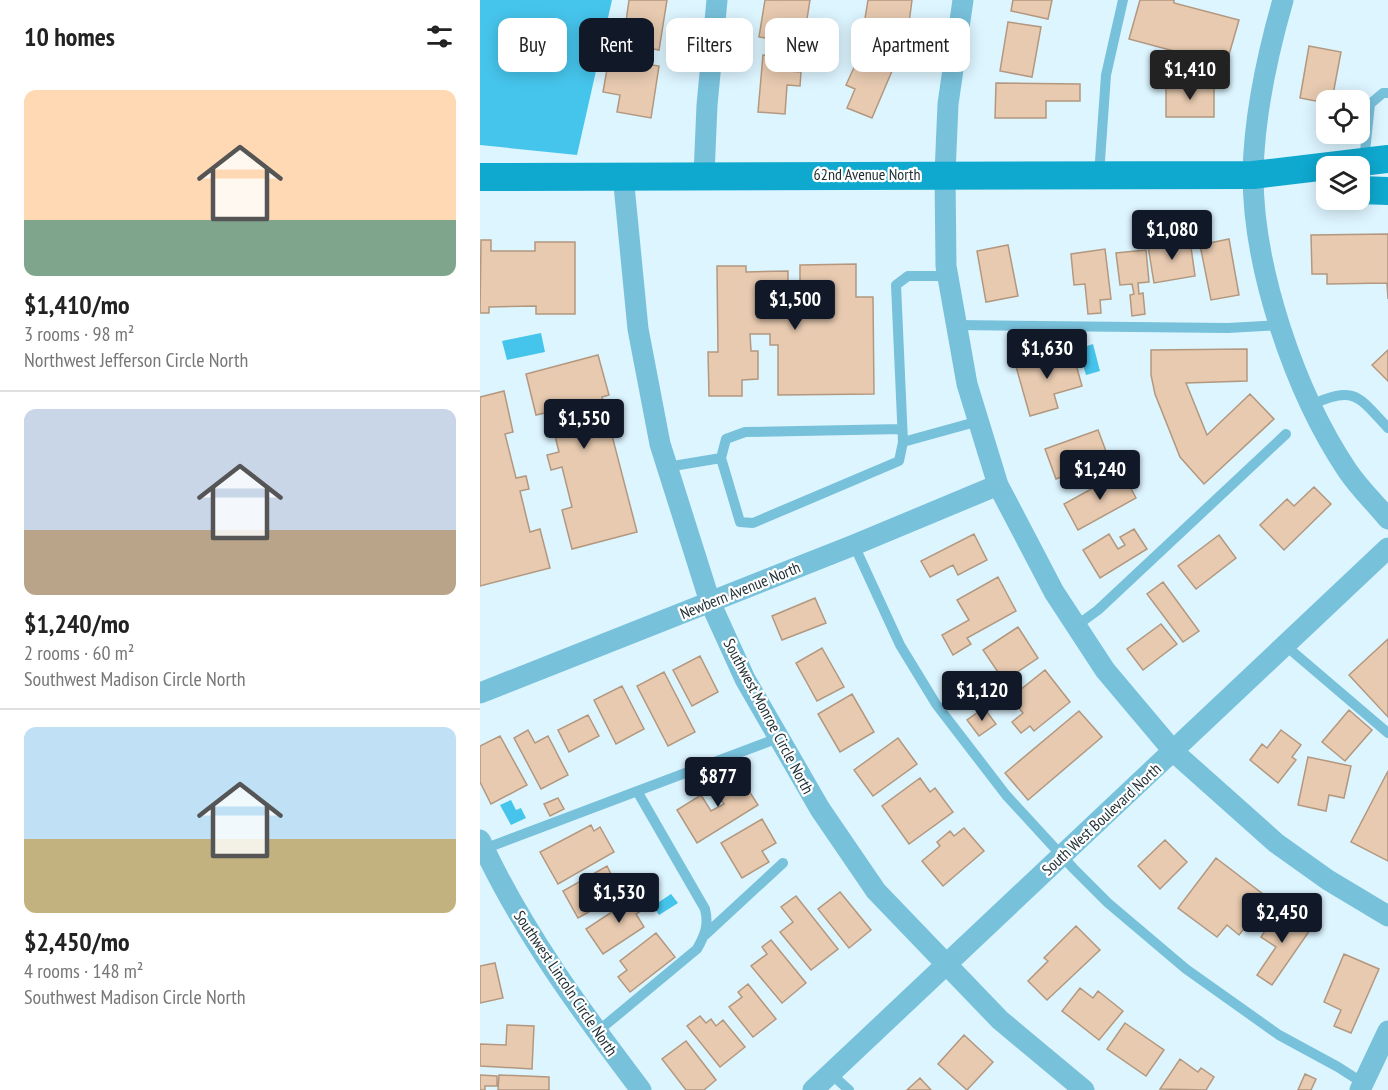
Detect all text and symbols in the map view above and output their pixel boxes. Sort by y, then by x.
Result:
chip: Buy [498,18,567,72]
chip: Rent [579,18,654,72]
chip: Filters [666,18,753,72]
chip: New [765,18,839,72]
chip: Apartment [851,18,970,72]
text: 10 homes [24,20,115,53]
icon: filters [423,20,456,53]
pin: $1,410 [1141,50,1239,101]
text: $1,410 [1164,56,1216,82]
map controls [1316,90,1370,210]
button: locate [1316,90,1370,144]
icon: home [186,129,294,237]
button: layers [1316,156,1370,210]
street label: 62nd Avenue North [814,164,920,184]
pin: $1,080 [1123,210,1221,261]
text: $1,080 [1146,216,1198,242]
pin: $1,500 [746,280,844,331]
text: $1,500 [769,286,821,312]
text: $1,410/mo [24,288,130,321]
text: 3 rooms · 98 m² [24,321,134,347]
pin: $1,630 [998,329,1096,380]
text: $1,630 [1021,335,1073,361]
text: Northwest Jefferson Circle North [24,347,248,373]
pin: $1,550 [535,399,633,450]
text: $1,550 [558,405,610,431]
icon: home [186,448,294,556]
pin: $1,240 [1051,450,1149,501]
text: $1,240 [1074,456,1126,482]
street label: Newbern Avenue North [677,557,803,623]
text: $1,240/mo [24,607,130,640]
street label: Southwest Monroe Circle North [720,635,818,797]
text: 2 rooms · 60 m² [24,640,134,666]
text: Southwest Madison Circle North [24,666,246,692]
pin: $1,120 [933,671,1031,722]
text: $1,120 [956,677,1008,703]
pin: $877 [682,757,754,808]
street label: South West Boulevard North [1037,759,1165,879]
text: $877 [699,763,737,789]
icon: home [186,766,294,874]
pin: $1,530 [570,873,668,924]
text: $1,530 [593,879,645,905]
pin: $2,450 [1233,893,1331,944]
text: $2,450 [1256,899,1308,925]
street label: Southwest Lincoln Circle North [510,906,622,1060]
text: $2,450/mo [24,925,130,958]
text: 4 rooms · 148 m² [24,958,143,984]
text: Southwest Madison Circle North [24,984,246,1010]

